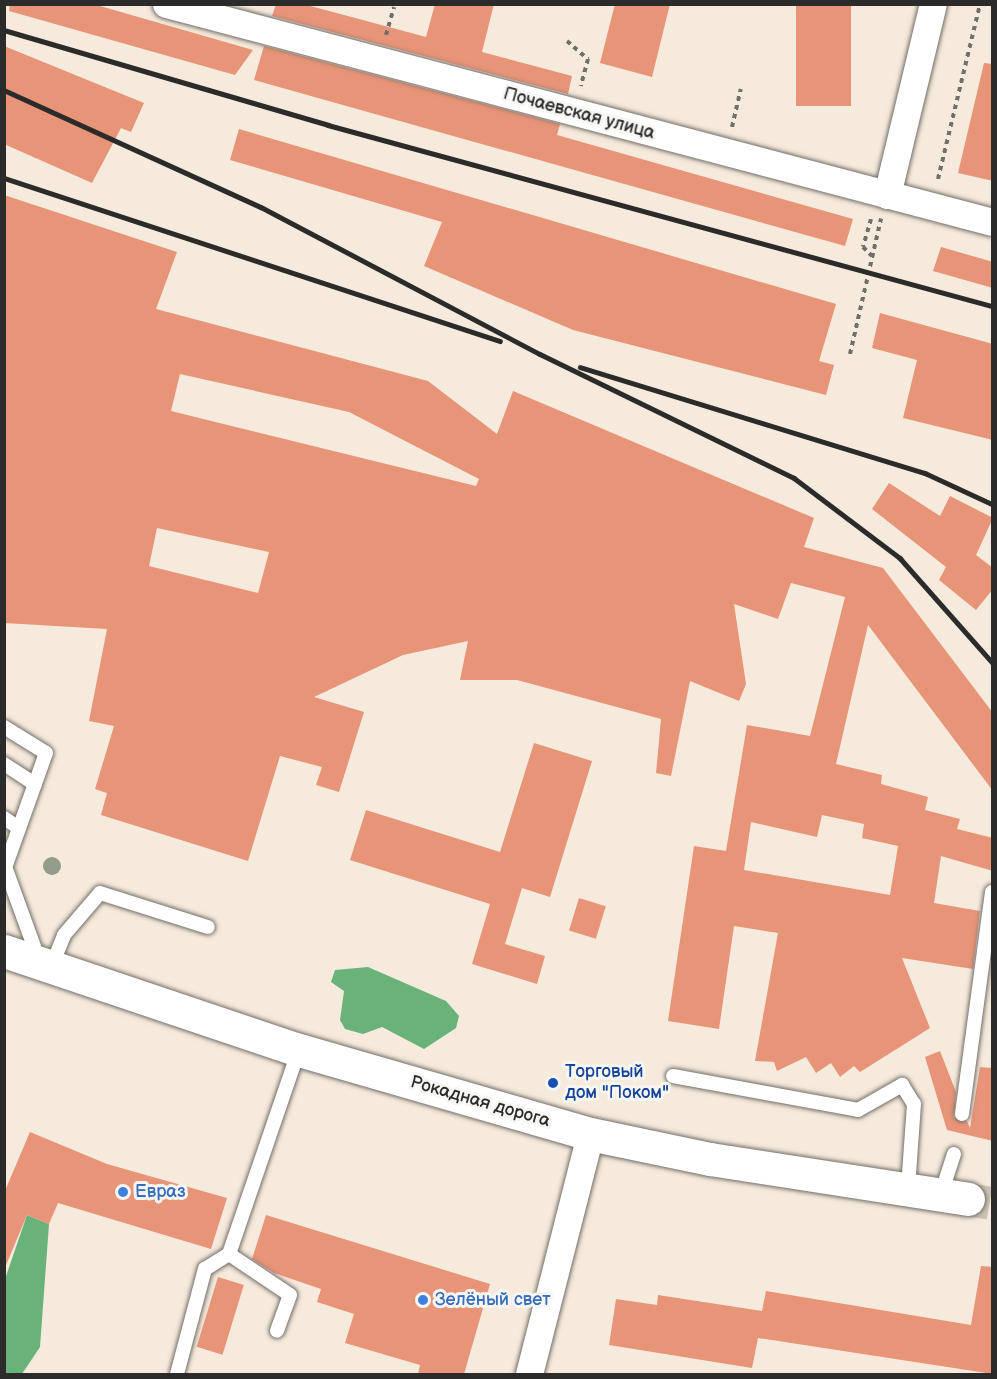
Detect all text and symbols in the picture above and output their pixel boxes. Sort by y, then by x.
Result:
street label: Почаевская улица [501,83,657,145]
place label: Торговый дом "Поком" [565,1062,669,1104]
street label: Рокадная дорога [408,1072,552,1132]
marker: Торговый дом "Поком" [546,1076,560,1090]
place label: Евраз [135,1181,186,1203]
marker: Евраз [116,1185,130,1199]
place label: Зелёный свет [435,1289,551,1311]
marker: Зелёный свет [416,1293,430,1307]

